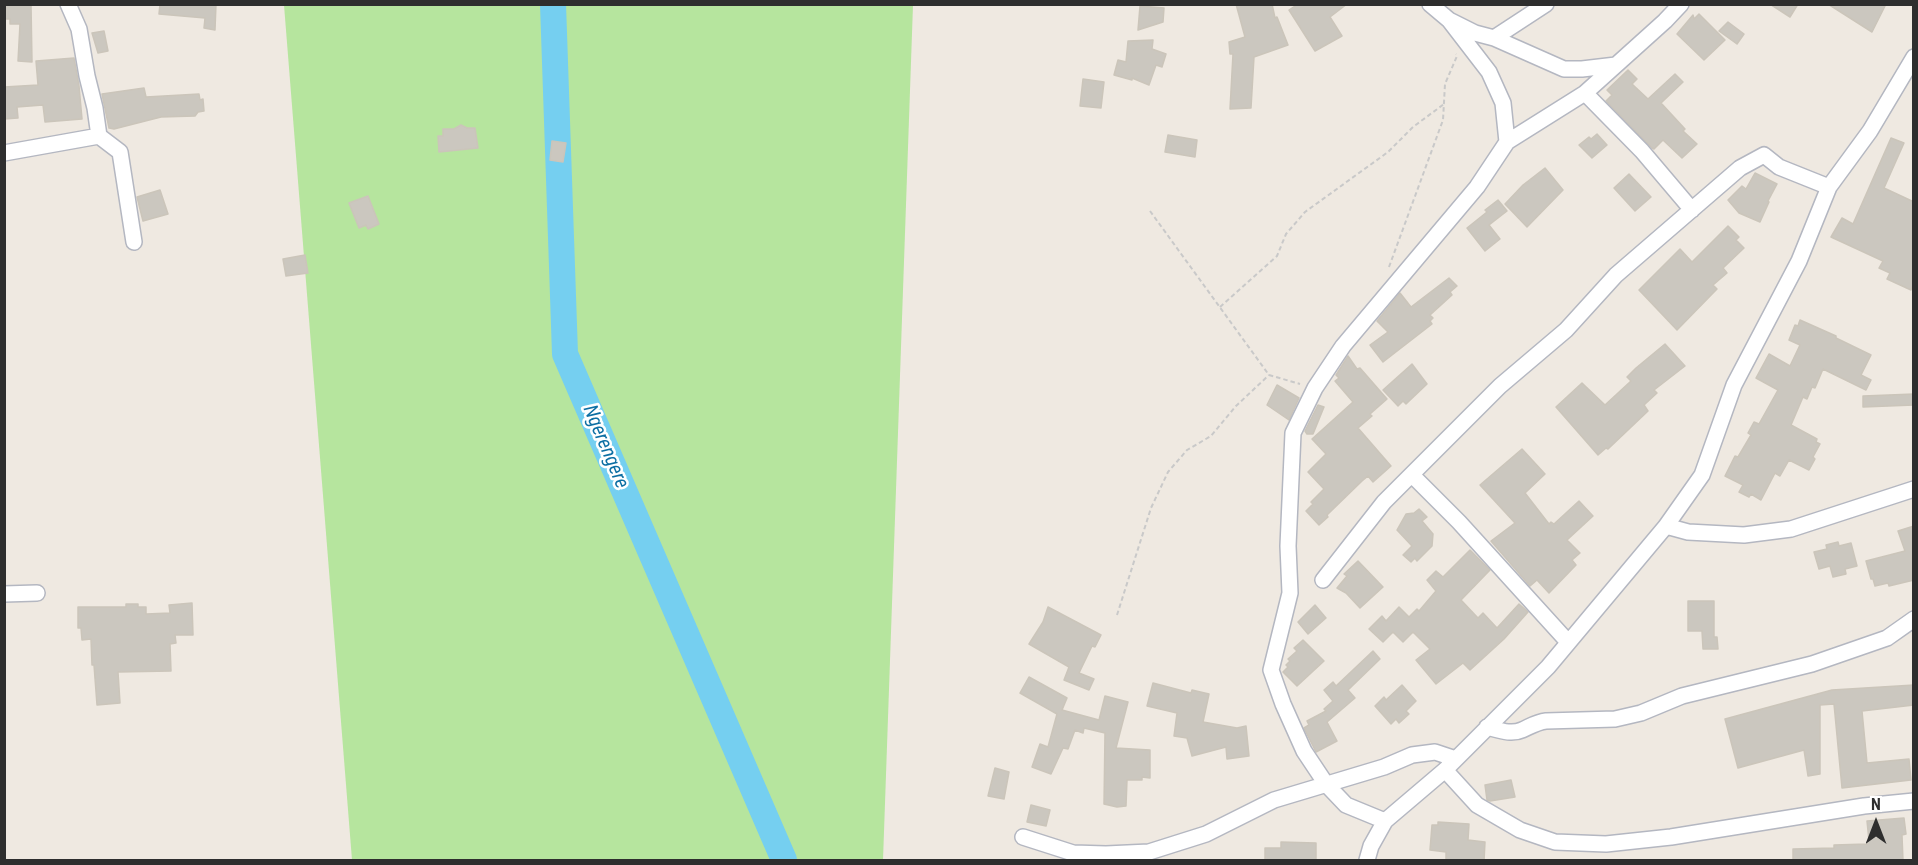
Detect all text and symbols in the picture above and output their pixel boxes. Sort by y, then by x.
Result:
water label: Ngerengere [577,402,633,492]
north arrow [1846,793,1906,853]
text: N [1871,795,1881,814]

